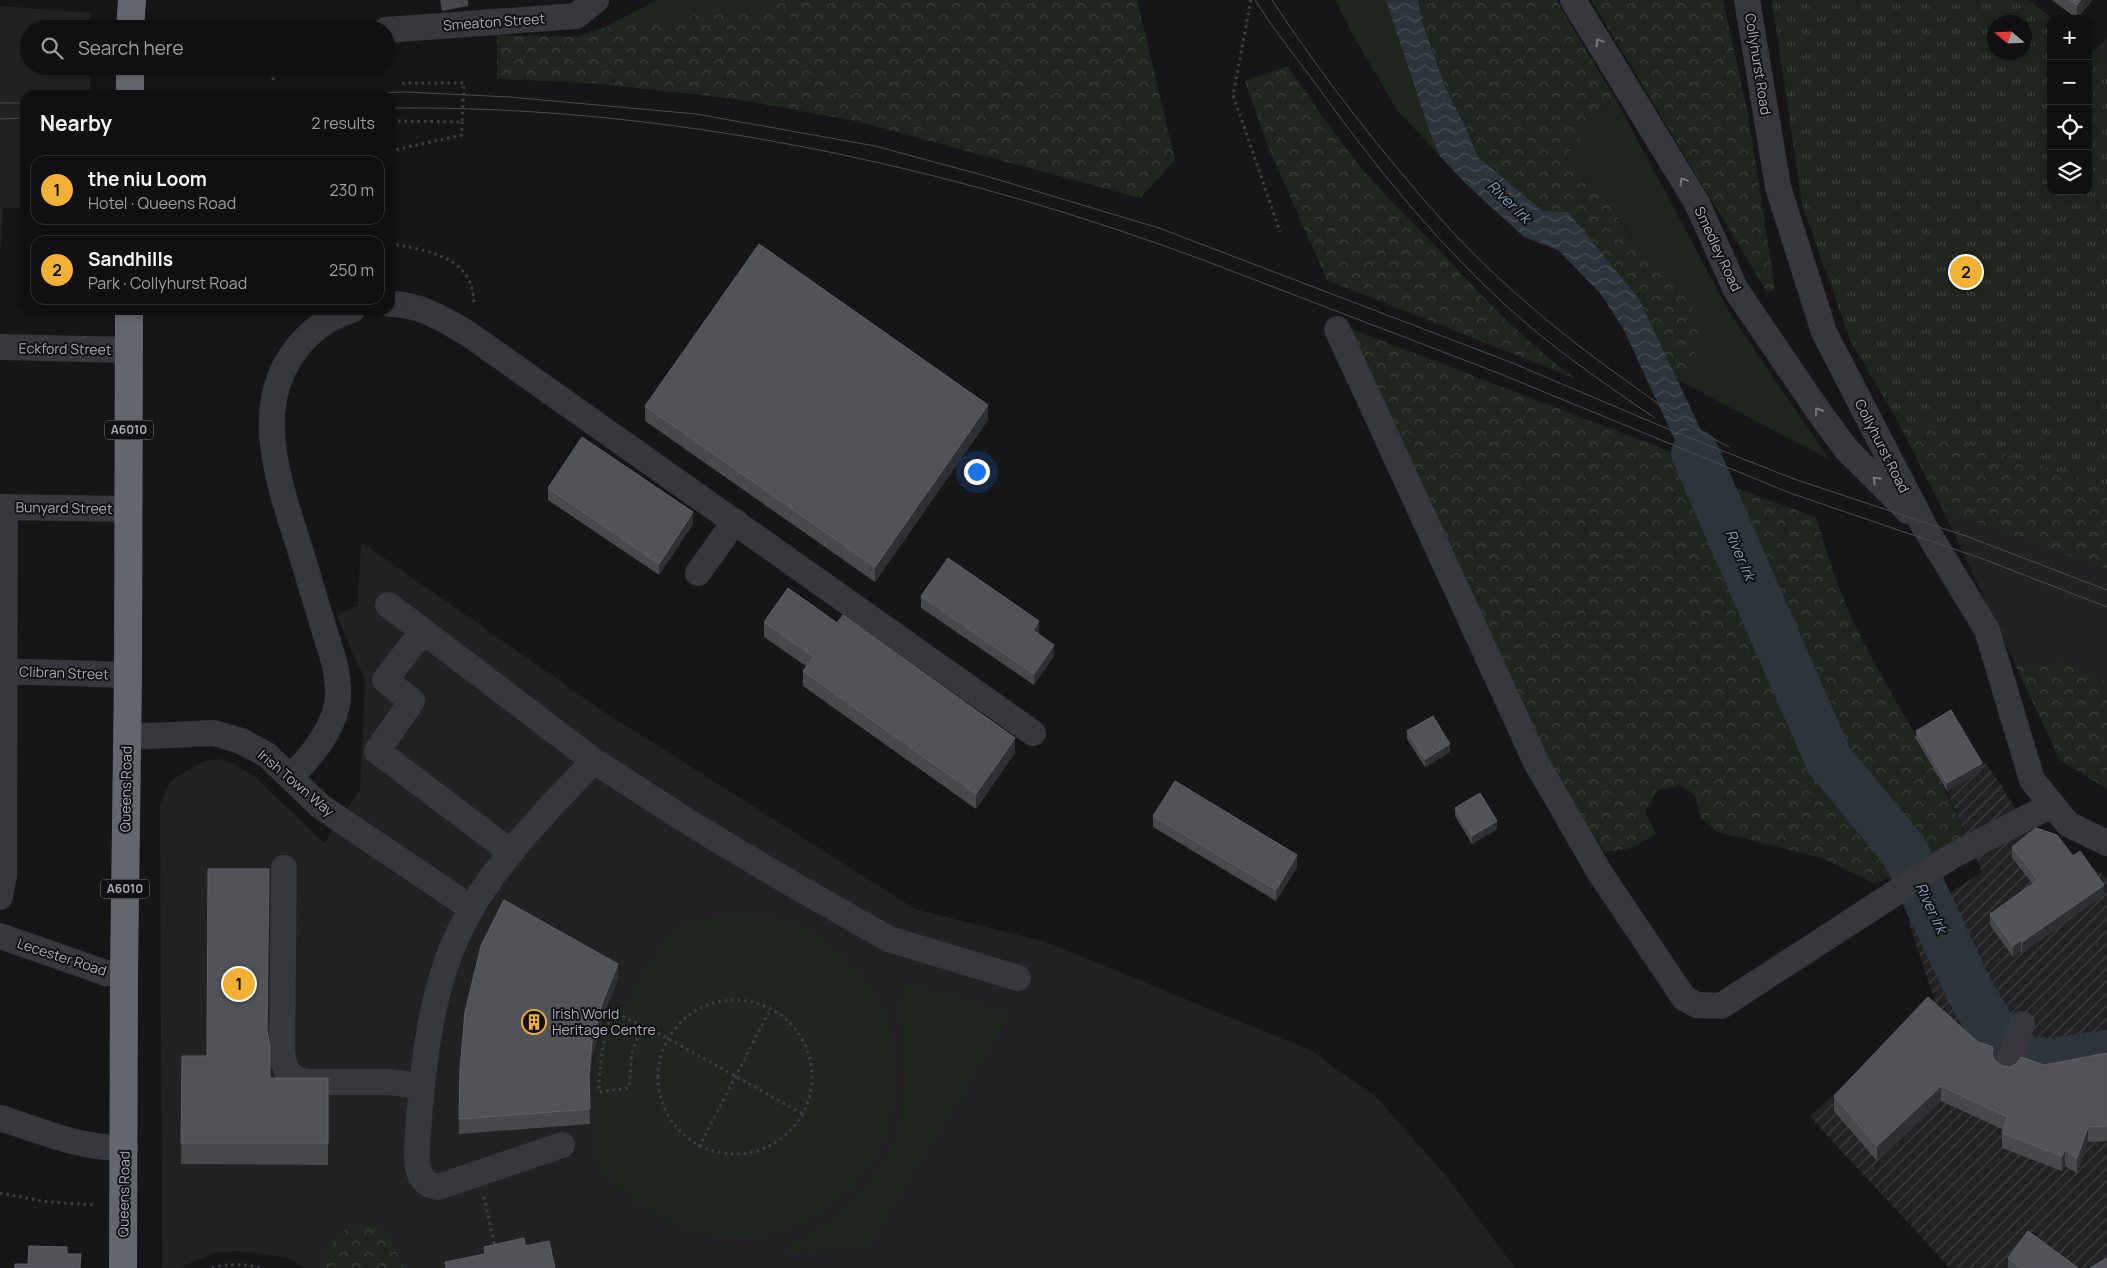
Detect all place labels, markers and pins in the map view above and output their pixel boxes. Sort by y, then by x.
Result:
pin: 2 [1950,253,1982,291]
pin: 1 [223,965,255,1003]
place label: Irish World Heritage Centre [552,1004,656,1039]
building icon: Irish World Heritage Centre [521,1009,547,1035]

